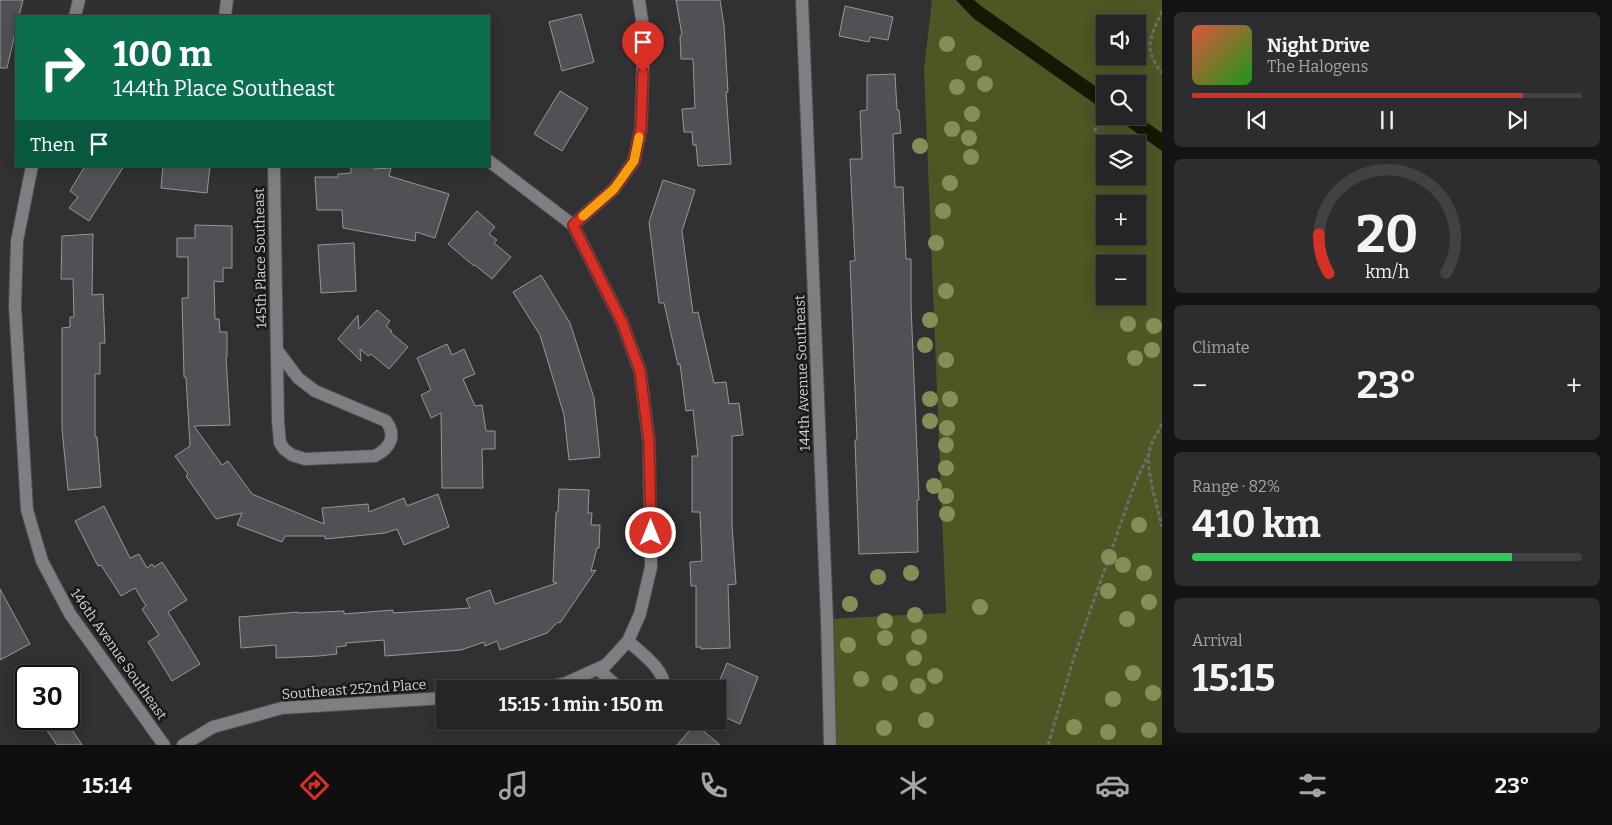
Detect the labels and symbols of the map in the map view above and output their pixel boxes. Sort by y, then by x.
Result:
pin [622,21,664,72]
street label: 145th Place Southeast [251,188,270,328]
street label: 144th Avenue Southeast [791,295,814,451]
position arrow [624,506,676,558]
street label: 146th Avenue Southeast [67,585,170,723]
speed limit sign: 30 [15,665,80,730]
street label: Southeast 252nd Place [281,676,427,703]

